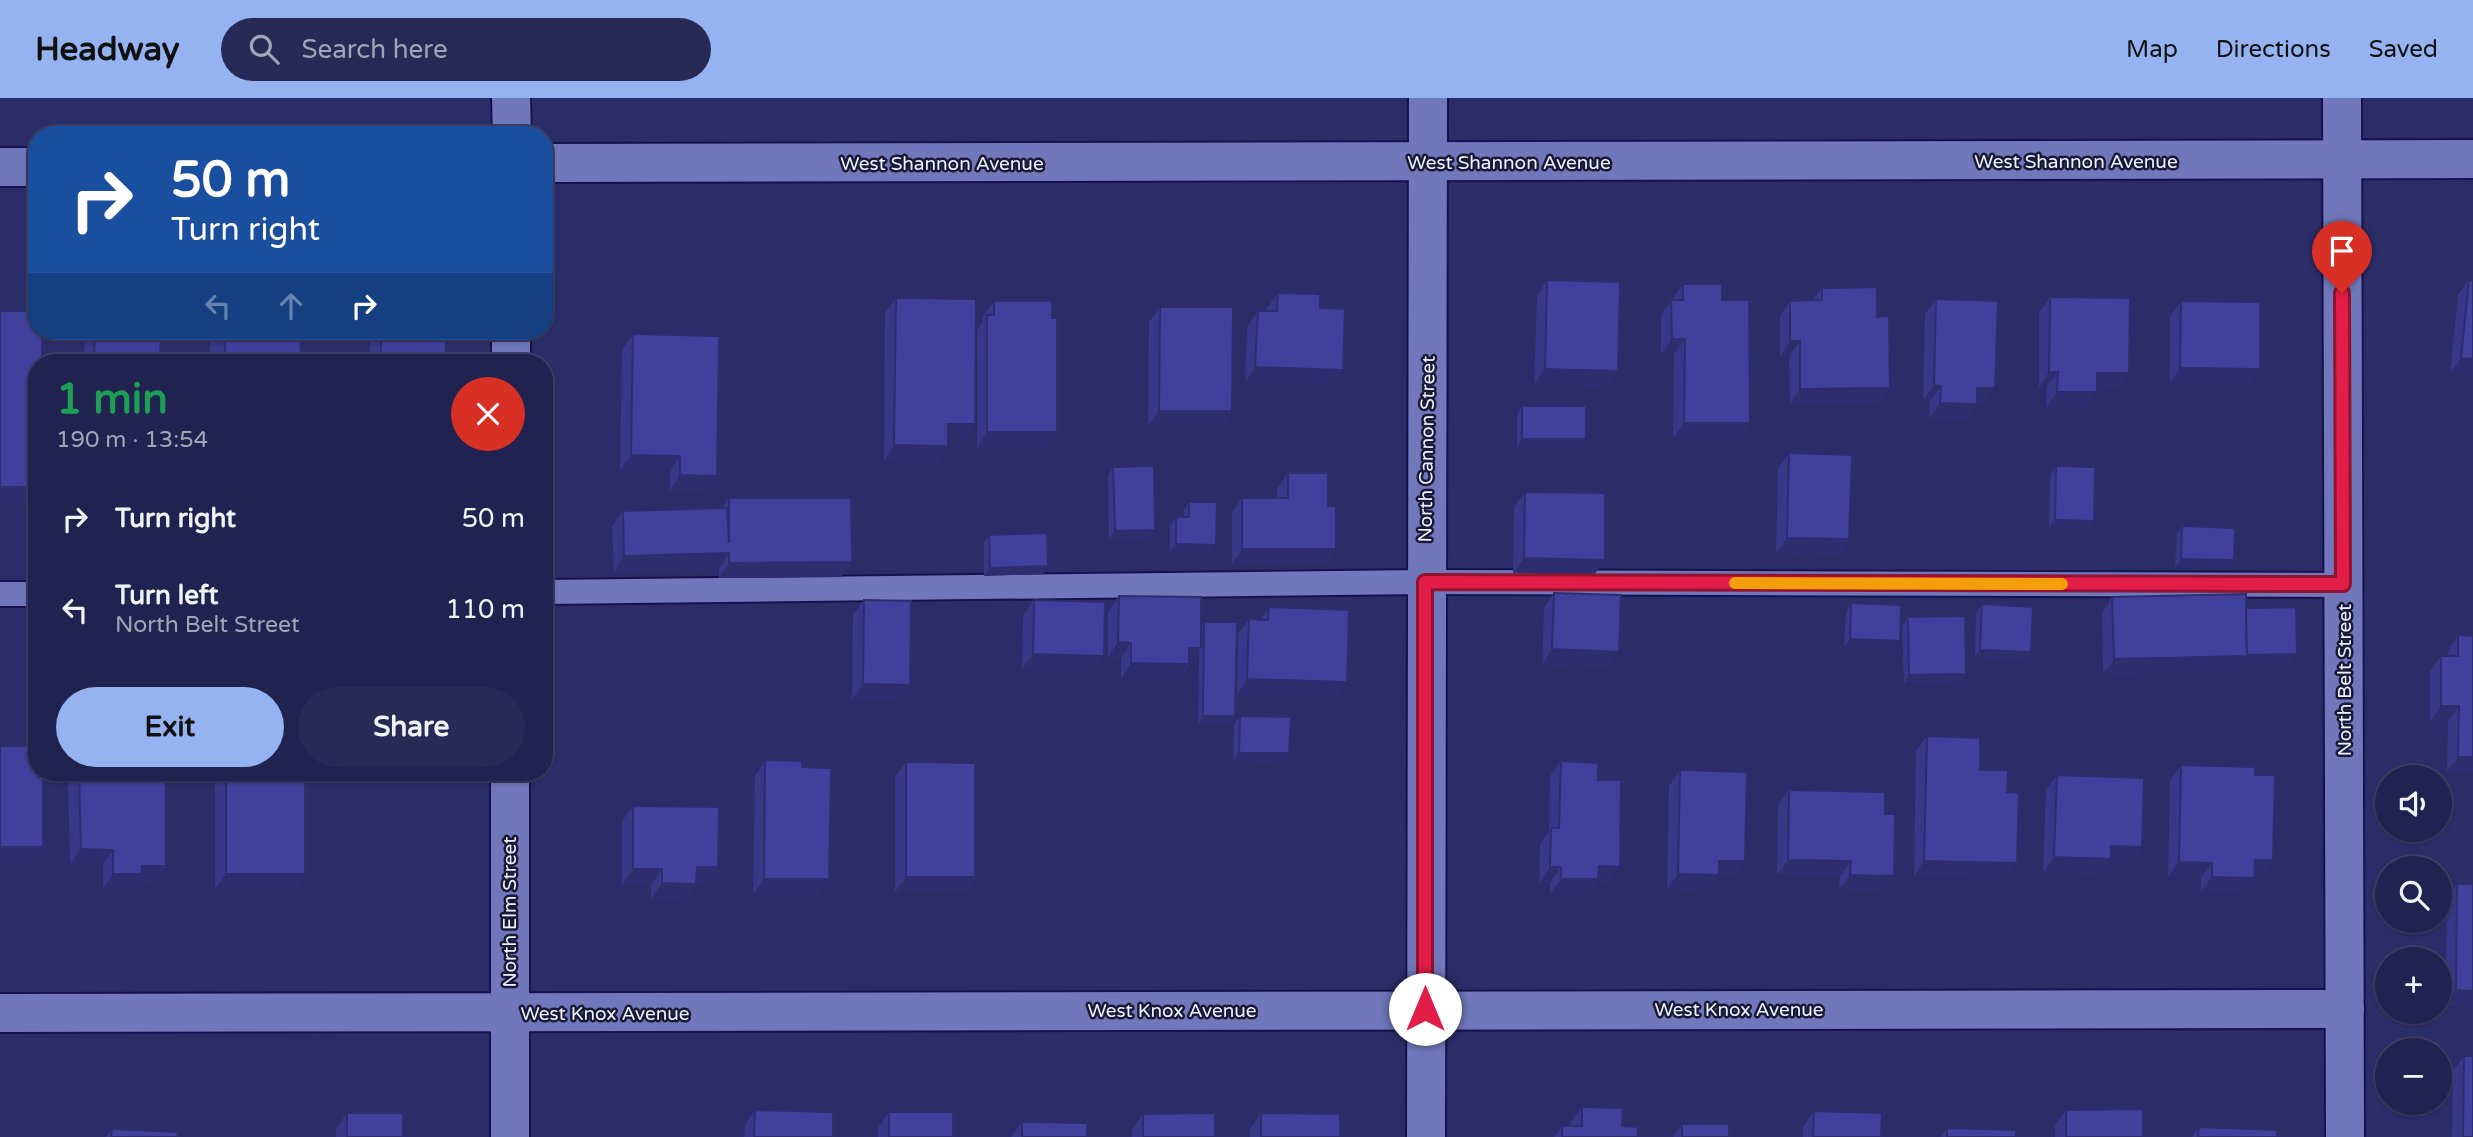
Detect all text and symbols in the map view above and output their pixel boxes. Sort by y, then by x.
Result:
search box [221,18,711,81]
text: Headway [35,30,179,69]
icon: search [245,30,283,68]
text: Search here [301,34,448,65]
text: Map [2126,35,2178,64]
text: Directions [2216,35,2331,64]
text: Saved [2369,35,2438,64]
text: 50 m [171,151,290,210]
street label: West Shannon Avenue [1974,151,2178,173]
street label: West Shannon Avenue [1407,152,1611,174]
street label: West Shannon Avenue [840,153,1044,175]
icon: right [56,154,147,245]
text: Turn right [171,211,320,249]
pin [2312,221,2372,293]
icon: arrive [2323,232,2361,270]
icon: left [199,287,237,325]
icon: ahead [272,287,310,325]
icon: right [345,287,383,325]
street label: North Cannon Street [1414,355,1440,543]
text: 1 min [56,374,168,425]
button: close [451,377,525,451]
text: 190 m · 13:54 [56,426,208,454]
icon: right [56,500,94,538]
text: Turn right [115,503,236,534]
text: 50 m [462,503,525,534]
text: Turn left [115,580,218,611]
icon: left [56,591,94,629]
text: 110 m [445,594,525,625]
street label: North Belt Street [2334,604,2356,756]
text: North Belt Street [115,611,300,639]
button: Exit [56,687,284,767]
button: Share [298,687,525,767]
map controls [2375,765,2452,1115]
button: sound [2375,765,2452,842]
street label: North Elm Street [499,836,521,988]
button: search [2375,856,2452,933]
button: + [2375,947,2452,1024]
position arrow [1388,972,1462,1046]
street label: West Knox Avenue [1654,999,1824,1021]
street label: West Knox Avenue [1087,1000,1257,1022]
street label: West Knox Avenue [520,1003,690,1025]
button: − [2375,1038,2452,1115]

